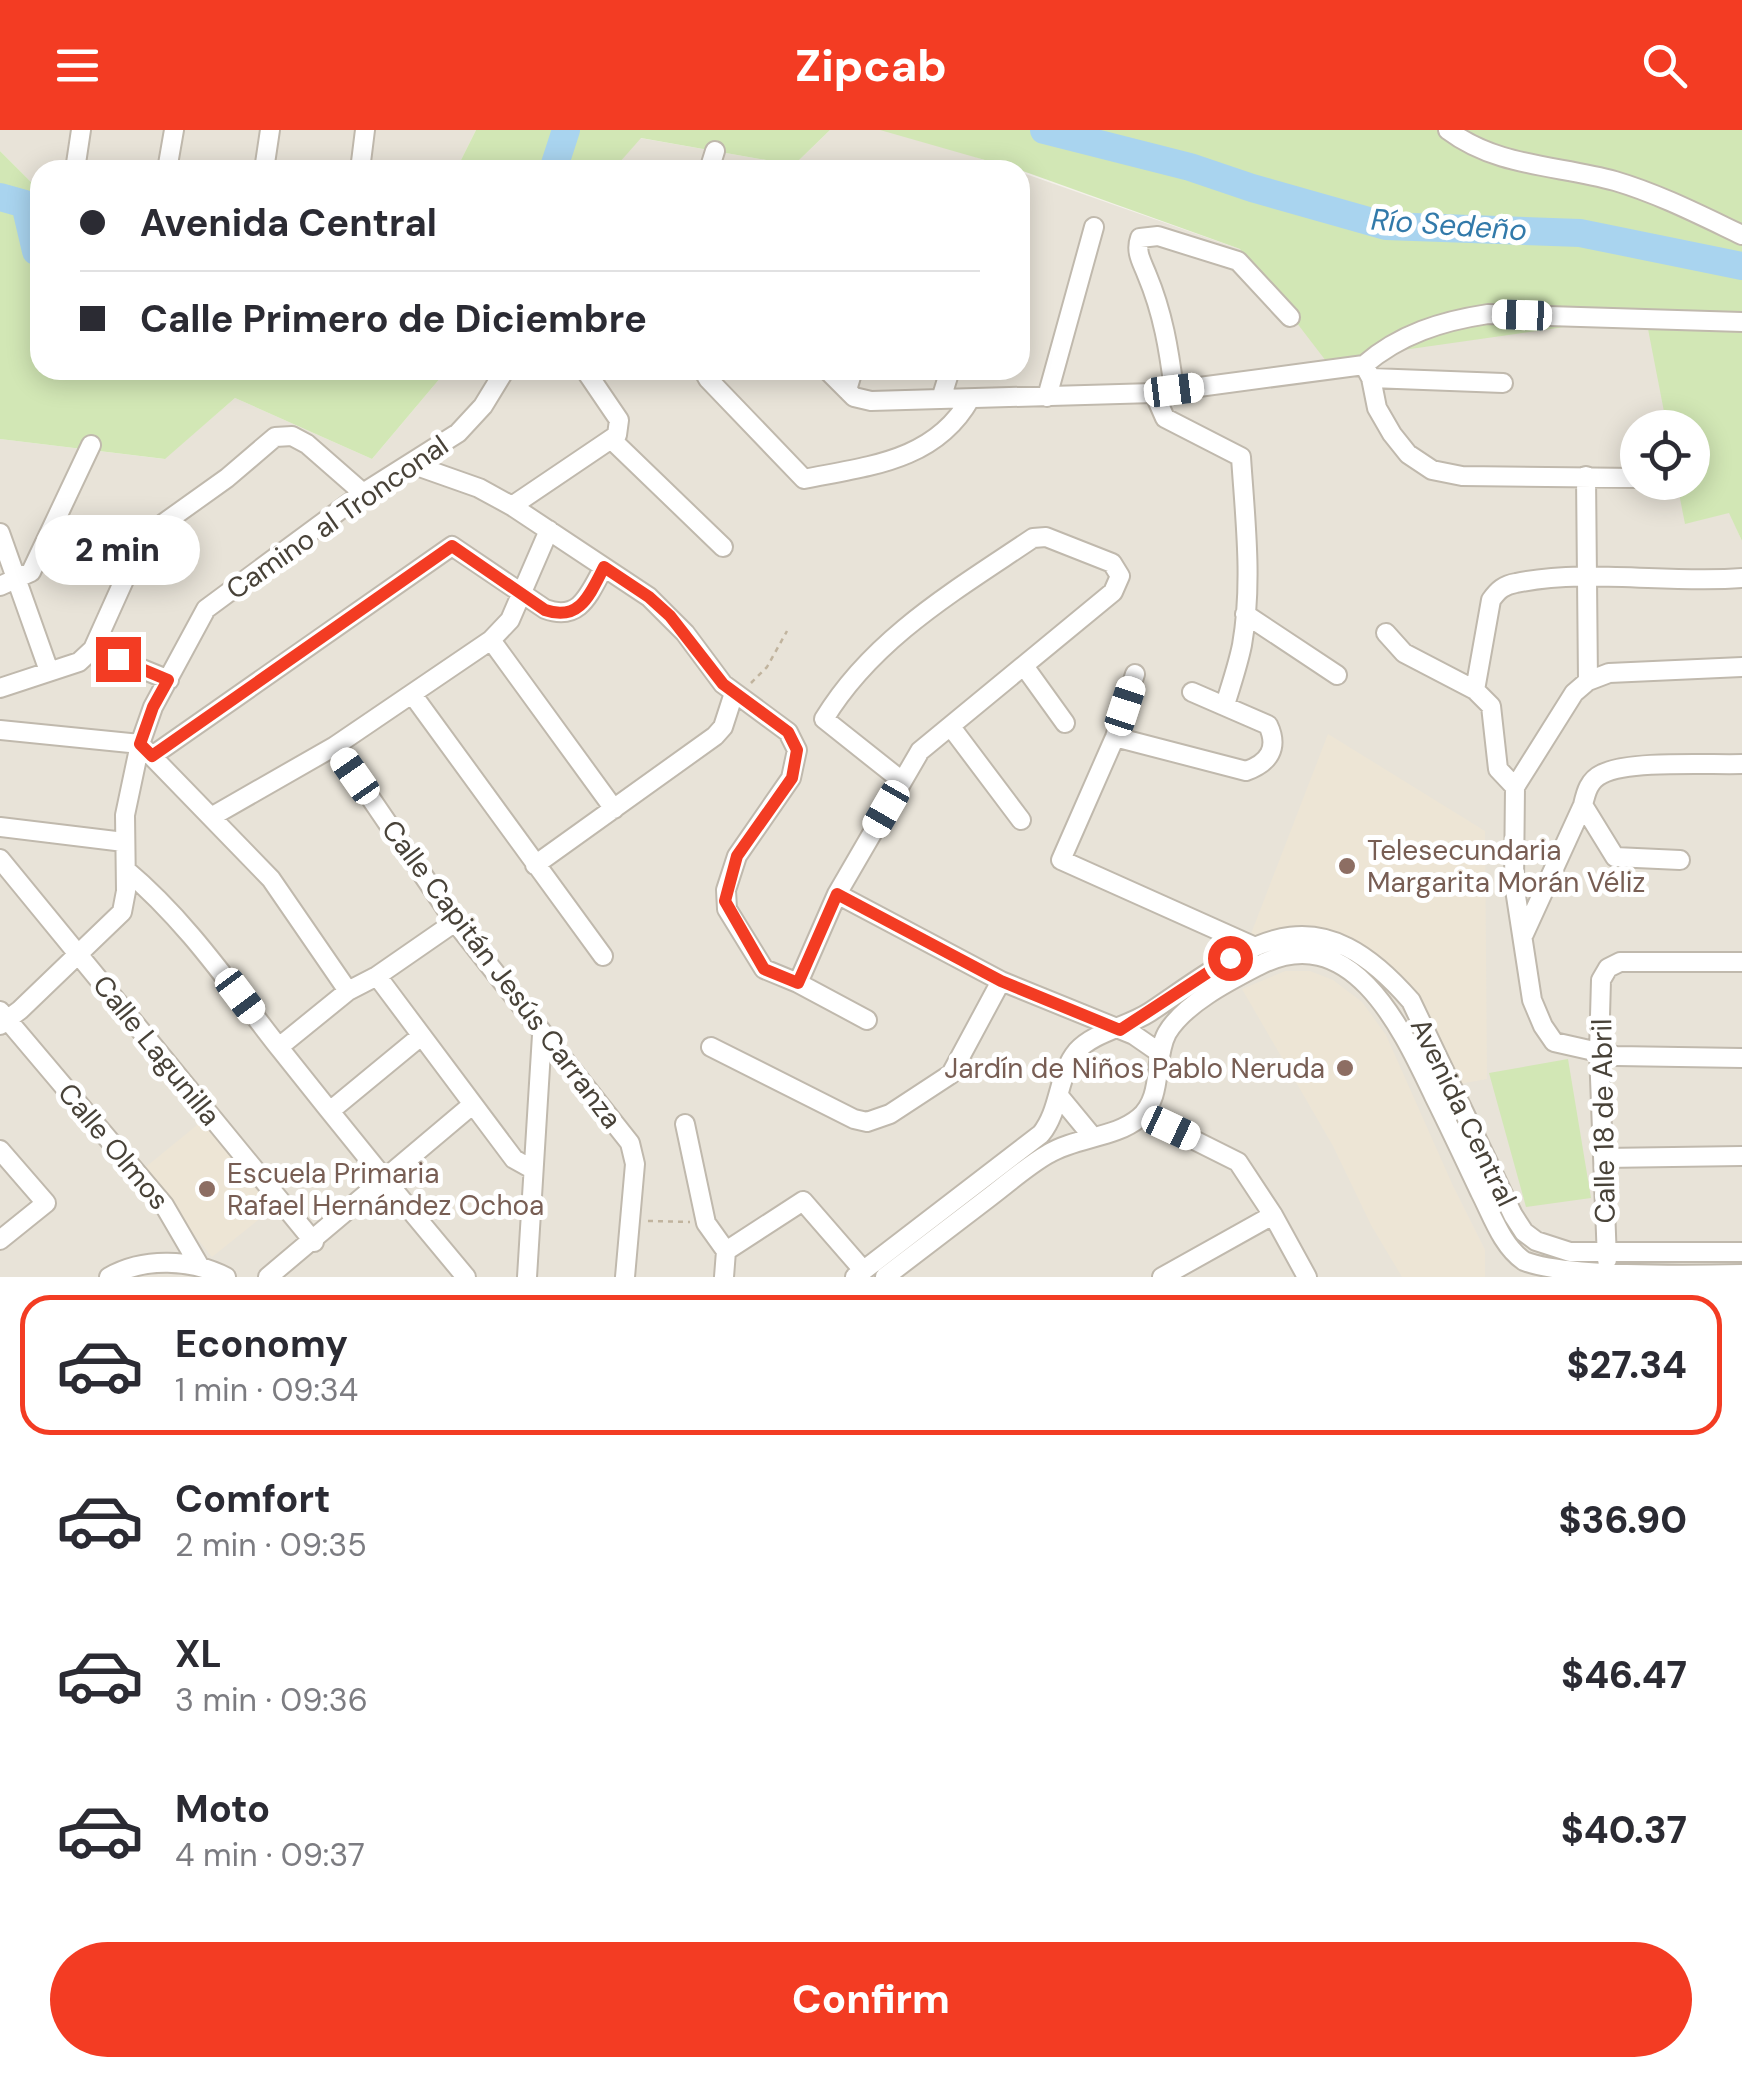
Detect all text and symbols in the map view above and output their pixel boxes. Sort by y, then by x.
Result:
text: Zipcab [795,36,947,95]
icon: menu [50,38,105,93]
icon: search [1637,38,1692,93]
text: Avenida Central [140,198,437,248]
water label: Río Sedeño [1370,200,1528,249]
text: Calle Primero de Diciembre [140,294,647,344]
car [1491,299,1553,331]
car [1142,371,1206,409]
map controls [1620,410,1710,500]
button: locate [1620,410,1710,500]
street label: Camino al Tronconal [219,427,456,608]
callout: 2 min [36,514,200,584]
text: 2 min [75,529,160,571]
route end [96,637,141,682]
car [1101,673,1149,739]
car [326,743,384,809]
car [858,776,914,842]
street label: Calle Capitán Jesús Carranza [373,812,630,1136]
place label: Telesecundaria Margarita Morán Véliz [1367,832,1645,901]
marker: Telesecundaria Margarita Morán Véliz [1336,855,1358,877]
route start [1208,936,1253,981]
car [210,963,270,1029]
street label: Calle Lagunilla [85,967,229,1133]
street label: Avenida Central [1402,1012,1525,1212]
street label: Calle 18 de Abril [1583,1018,1624,1224]
place label: Jardín de Niños Pablo Neruda [944,1050,1325,1087]
marker: Jardín de Niños Pablo Neruda [1334,1057,1356,1079]
street label: Calle Olmos [50,1075,178,1217]
car [1137,1102,1205,1154]
place label: Escuela Primaria Rafael Hernández Ochoa [227,1155,544,1224]
marker: Escuela Primaria Rafael Hernández Ochoa [196,1178,218,1200]
text: Economy [175,1319,348,1369]
icon: car [55,1320,145,1410]
text: $27.34 [1566,1340,1687,1390]
text: 1 min · 09:34 [175,1369,358,1411]
text: Comfort [175,1474,331,1524]
icon: car [55,1475,145,1565]
text: $36.90 [1559,1495,1687,1545]
text: 2 min · 09:35 [175,1524,367,1566]
text: XL [175,1629,222,1679]
icon: car [55,1630,145,1720]
text: $46.47 [1561,1650,1687,1700]
text: 3 min · 09:36 [175,1679,368,1721]
text: Moto [175,1784,270,1834]
icon: car [55,1785,145,1875]
text: $40.37 [1561,1805,1687,1855]
text: 4 min · 09:37 [175,1834,365,1876]
button: Confirm [50,1942,1692,2057]

